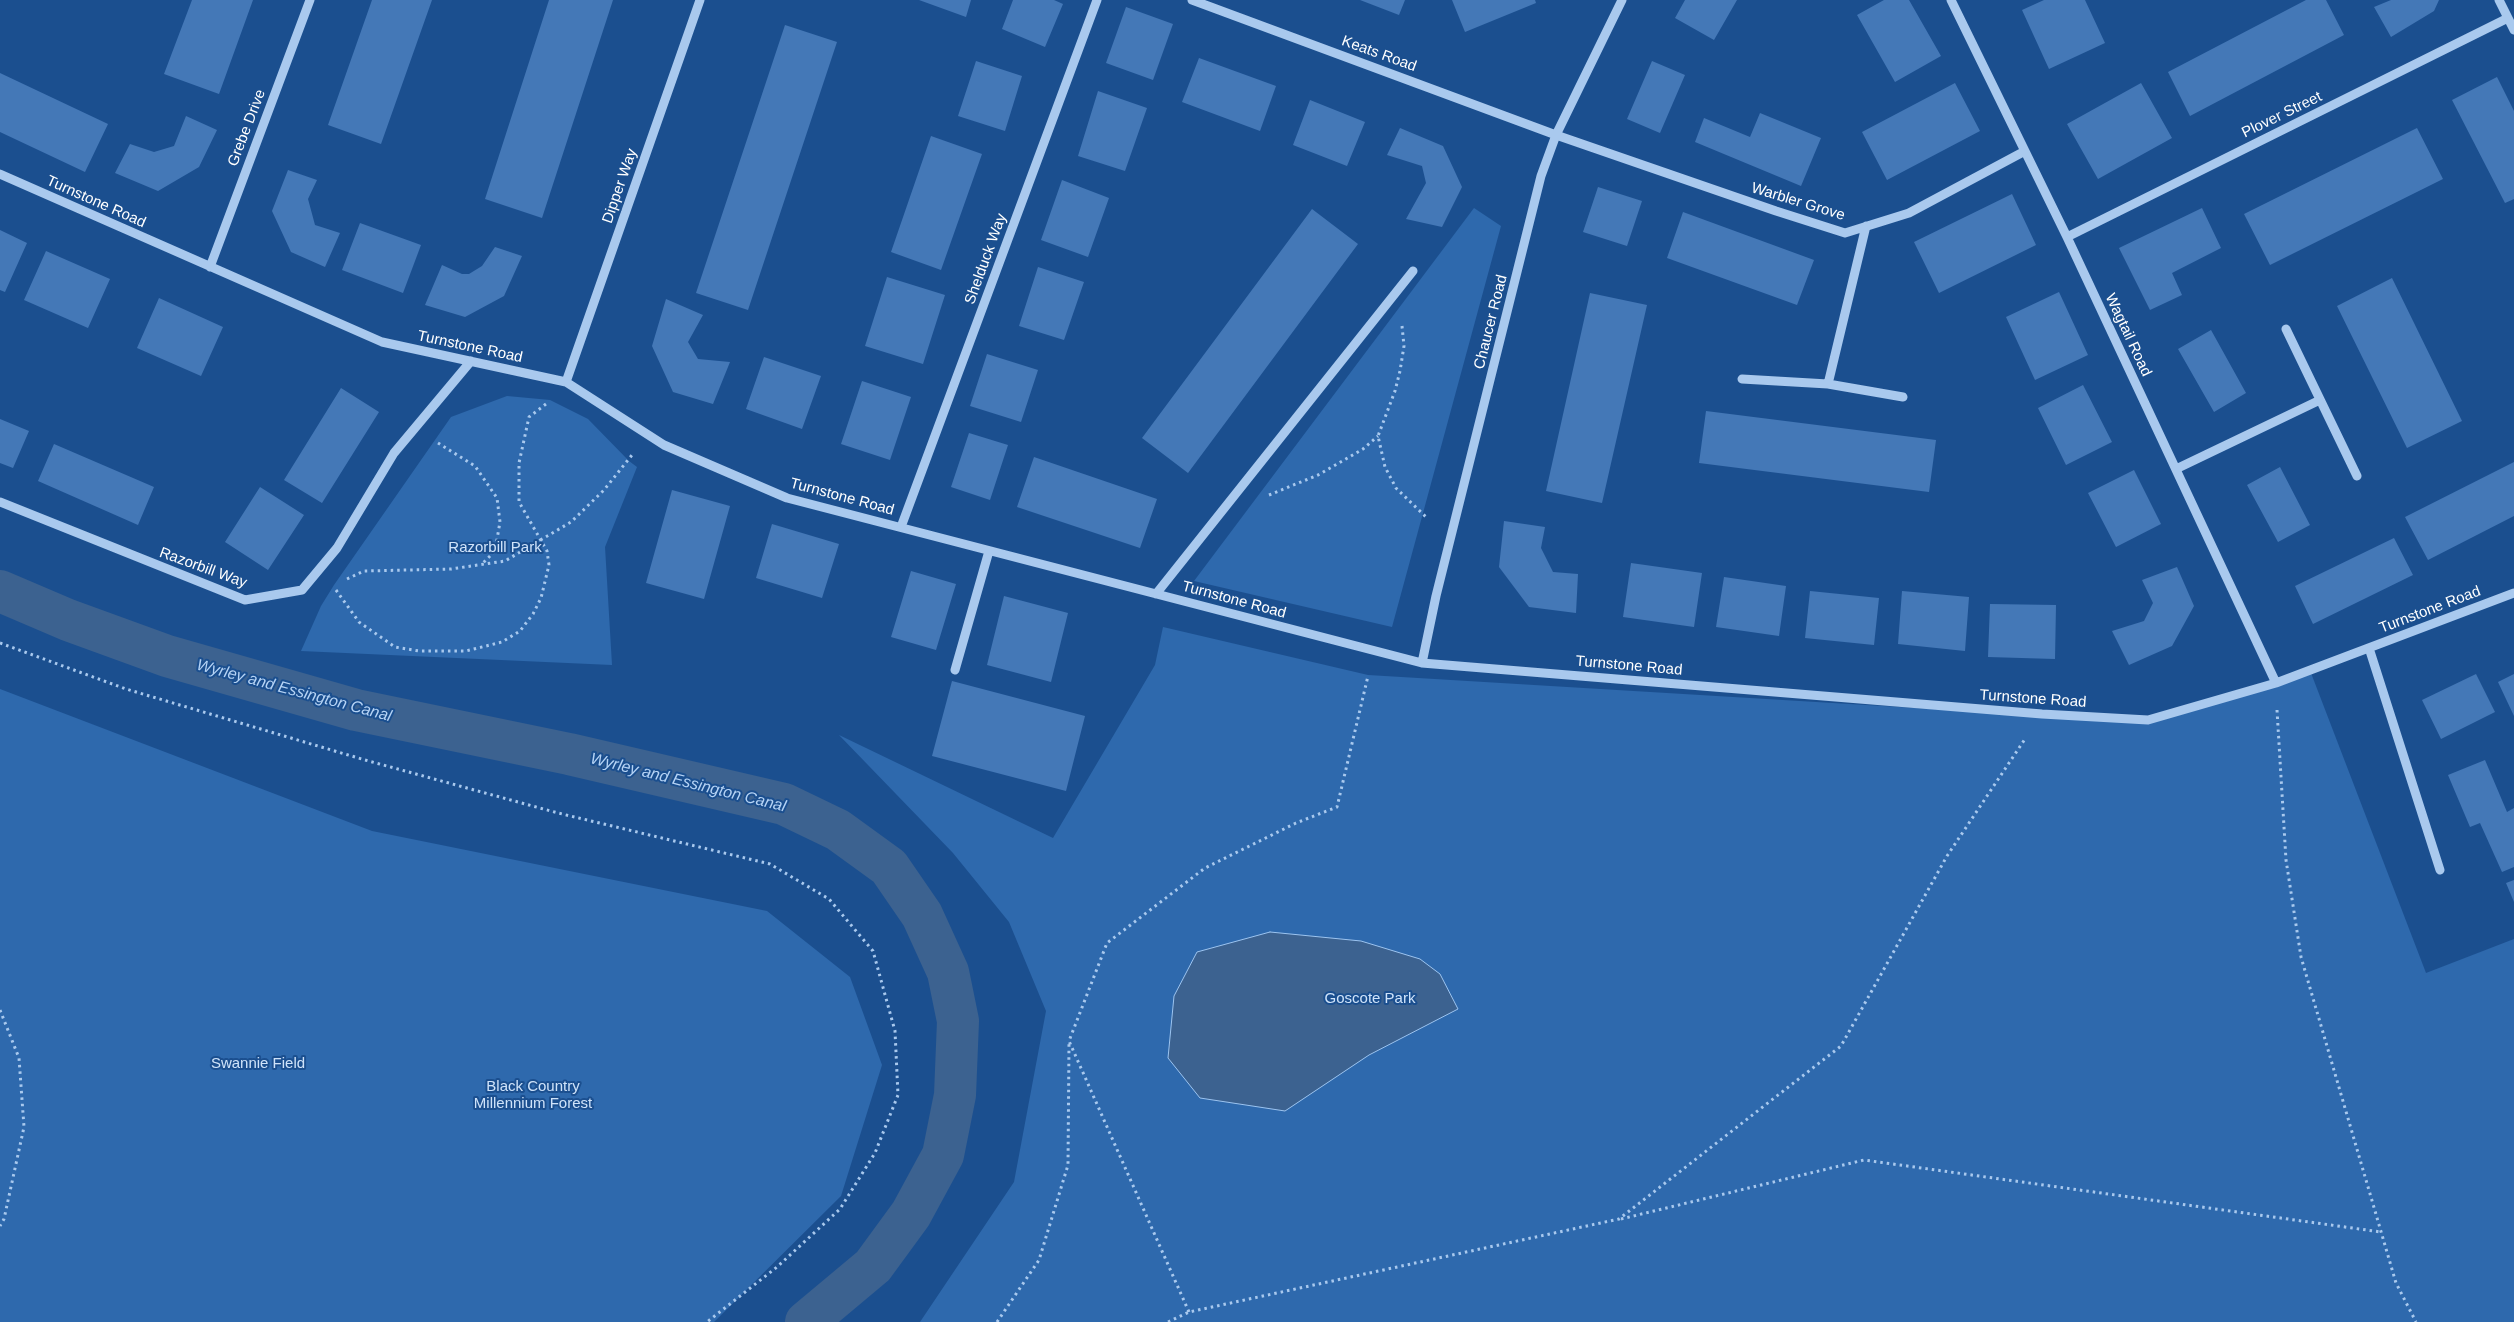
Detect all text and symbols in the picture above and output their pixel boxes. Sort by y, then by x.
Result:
street label: Keats Road [1339,32,1419,76]
street label: Grebe Drive [224,87,270,169]
street label: Plover Street [2239,88,2325,142]
street label: Dipper Way [599,146,641,226]
street label: Turnstone Road [43,172,149,232]
street label: Warbler Grove [1749,179,1847,225]
street label: Shelduck Way [961,211,1011,307]
street label: Chaucer Road [1471,273,1511,371]
street label: Wagtail Road [2101,291,2155,379]
street label: Turnstone Road [416,327,524,367]
street label: Turnstone Road [788,474,896,520]
park label: Razorbill Park [448,539,542,557]
street label: Razorbill Way [157,544,249,592]
street label: Turnstone Road [1180,577,1288,623]
street label: Turnstone Road [2377,582,2483,638]
street label: Turnstone Road [1575,652,1683,680]
water label: Wyrley and Essington Canal [194,656,394,726]
street label: Turnstone Road [1979,686,2087,712]
water label: Wyrley and Essington Canal [588,749,788,817]
park label: Goscote Park [1325,990,1415,1008]
park label: Swannie Field [211,1055,305,1073]
park label: Black Country Millennium Forest [474,1078,592,1113]

